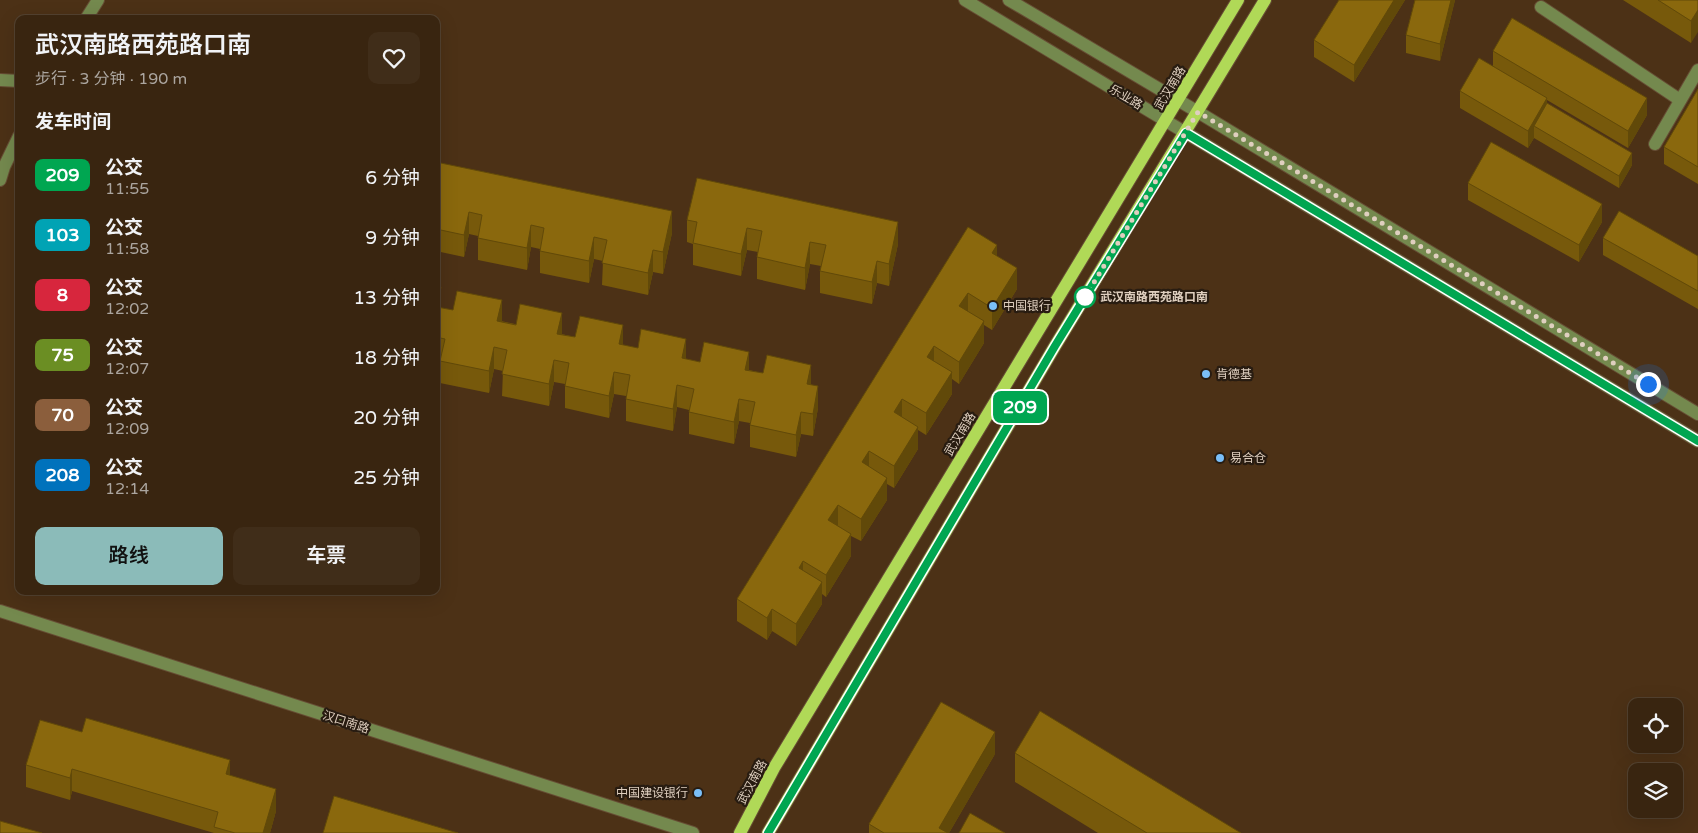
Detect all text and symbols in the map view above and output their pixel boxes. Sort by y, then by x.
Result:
text: 武汉南路西苑路口南 [35,31,251,60]
button: heart [368,32,420,84]
street label: 武汉南路 [1152,64,1188,112]
text: 步行 · 3 分钟 · 190 m [35,69,187,89]
street label: 乐业路 [1107,82,1145,112]
text: 发车时间 [35,111,111,133]
text: 公交 [105,157,143,179]
text: 209 [46,164,79,186]
text: 6 分钟 [365,167,420,189]
text: 11:55 [105,179,149,199]
text: 公交 [105,217,143,239]
text: 103 [46,224,79,246]
text: 9 分钟 [365,227,420,249]
text: 11:58 [105,239,149,259]
text: 公交 [105,277,143,299]
text: 8 [57,284,68,306]
marker: 武汉南路西苑路口南 [1074,286,1096,308]
text: 13 分钟 [353,287,420,309]
place label: 武汉南路西苑路口南 [1100,290,1208,304]
text: 12:02 [105,299,149,319]
place label: 中国银行 [1003,299,1051,313]
marker: 中国银行 [987,300,999,312]
text: 公交 [105,337,143,359]
text: 75 [51,344,74,366]
text: 18 分钟 [353,347,420,369]
text: 12:07 [105,359,149,379]
place label: 肯德基 [1216,367,1252,381]
marker: 肯德基 [1200,368,1212,380]
your location [1636,372,1661,397]
line badge: 209 [991,391,1049,423]
text: 209 [1003,396,1037,418]
text: 公交 [105,397,143,419]
text: 70 [51,404,74,426]
text: 20 分钟 [353,407,420,429]
street label: 武汉南路 [942,410,978,458]
text: 12:09 [105,419,149,439]
place label: 易合仓 [1230,451,1266,465]
marker: 易合仓 [1214,452,1226,464]
text: 公交 [105,457,143,479]
text: 208 [46,464,79,486]
text: 25 分钟 [353,467,420,489]
text: 12:14 [105,479,149,499]
button: 路线 [35,527,223,585]
button: 车票 [233,527,420,585]
map controls [1628,698,1683,818]
button: locate [1628,698,1683,753]
street label: 汉口南路 [321,708,371,736]
street label: 武汉南路 [735,758,769,806]
button: layers [1628,763,1683,818]
place label: 中国建设银行 [616,786,688,800]
marker: 中国建设银行 [692,787,704,799]

